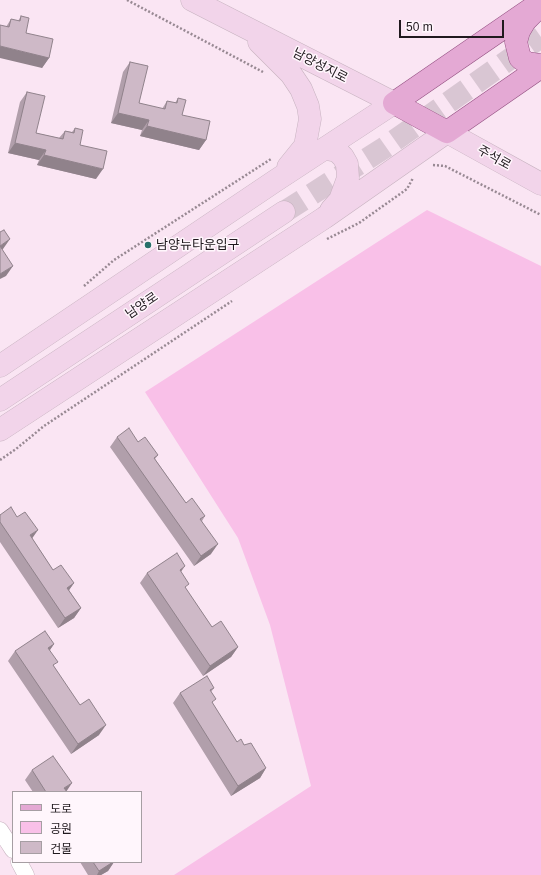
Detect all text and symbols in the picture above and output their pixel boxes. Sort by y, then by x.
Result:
scale bar [401,12,506,38]
text: 50 m [406,20,433,34]
street label: 남양성지로 [290,45,350,87]
street label: 주석로 [475,142,513,174]
place label: 남양뉴타운입구 [156,237,240,253]
marker: 남양뉴타운입구 [143,240,153,250]
street label: 남양로 [123,290,161,322]
legend [12,791,142,863]
text: 도로 [50,802,72,816]
text: 공원 [50,822,72,836]
text: 건물 [50,842,72,856]

